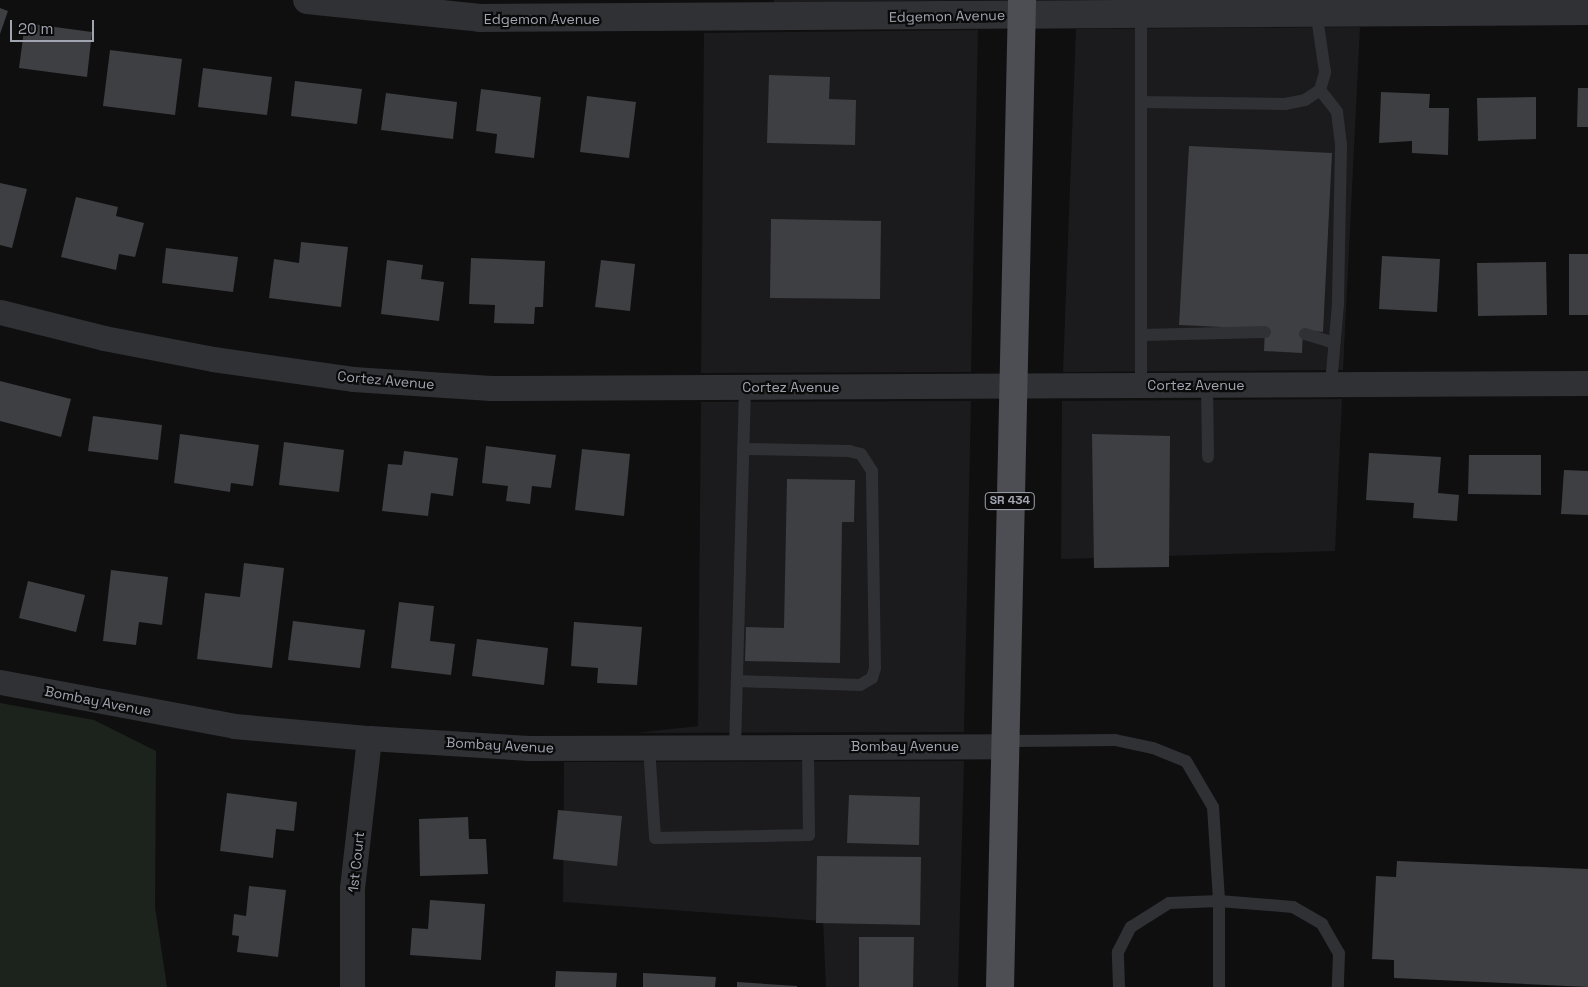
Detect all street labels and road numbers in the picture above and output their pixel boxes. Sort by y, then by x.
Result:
street label: Edgemon Avenue [889,7,1005,25]
street label: Edgemon Avenue [484,11,600,27]
street label: Cortez Avenue [337,367,435,393]
street label: Cortez Avenue [1147,377,1245,393]
street label: Cortez Avenue [742,379,840,395]
road number: SR 434 [984,492,1036,511]
street label: Bombay Avenue [43,682,153,720]
street label: Bombay Avenue [445,734,555,756]
street label: Bombay Avenue [851,738,959,754]
street label: 1st Court [344,831,368,893]

